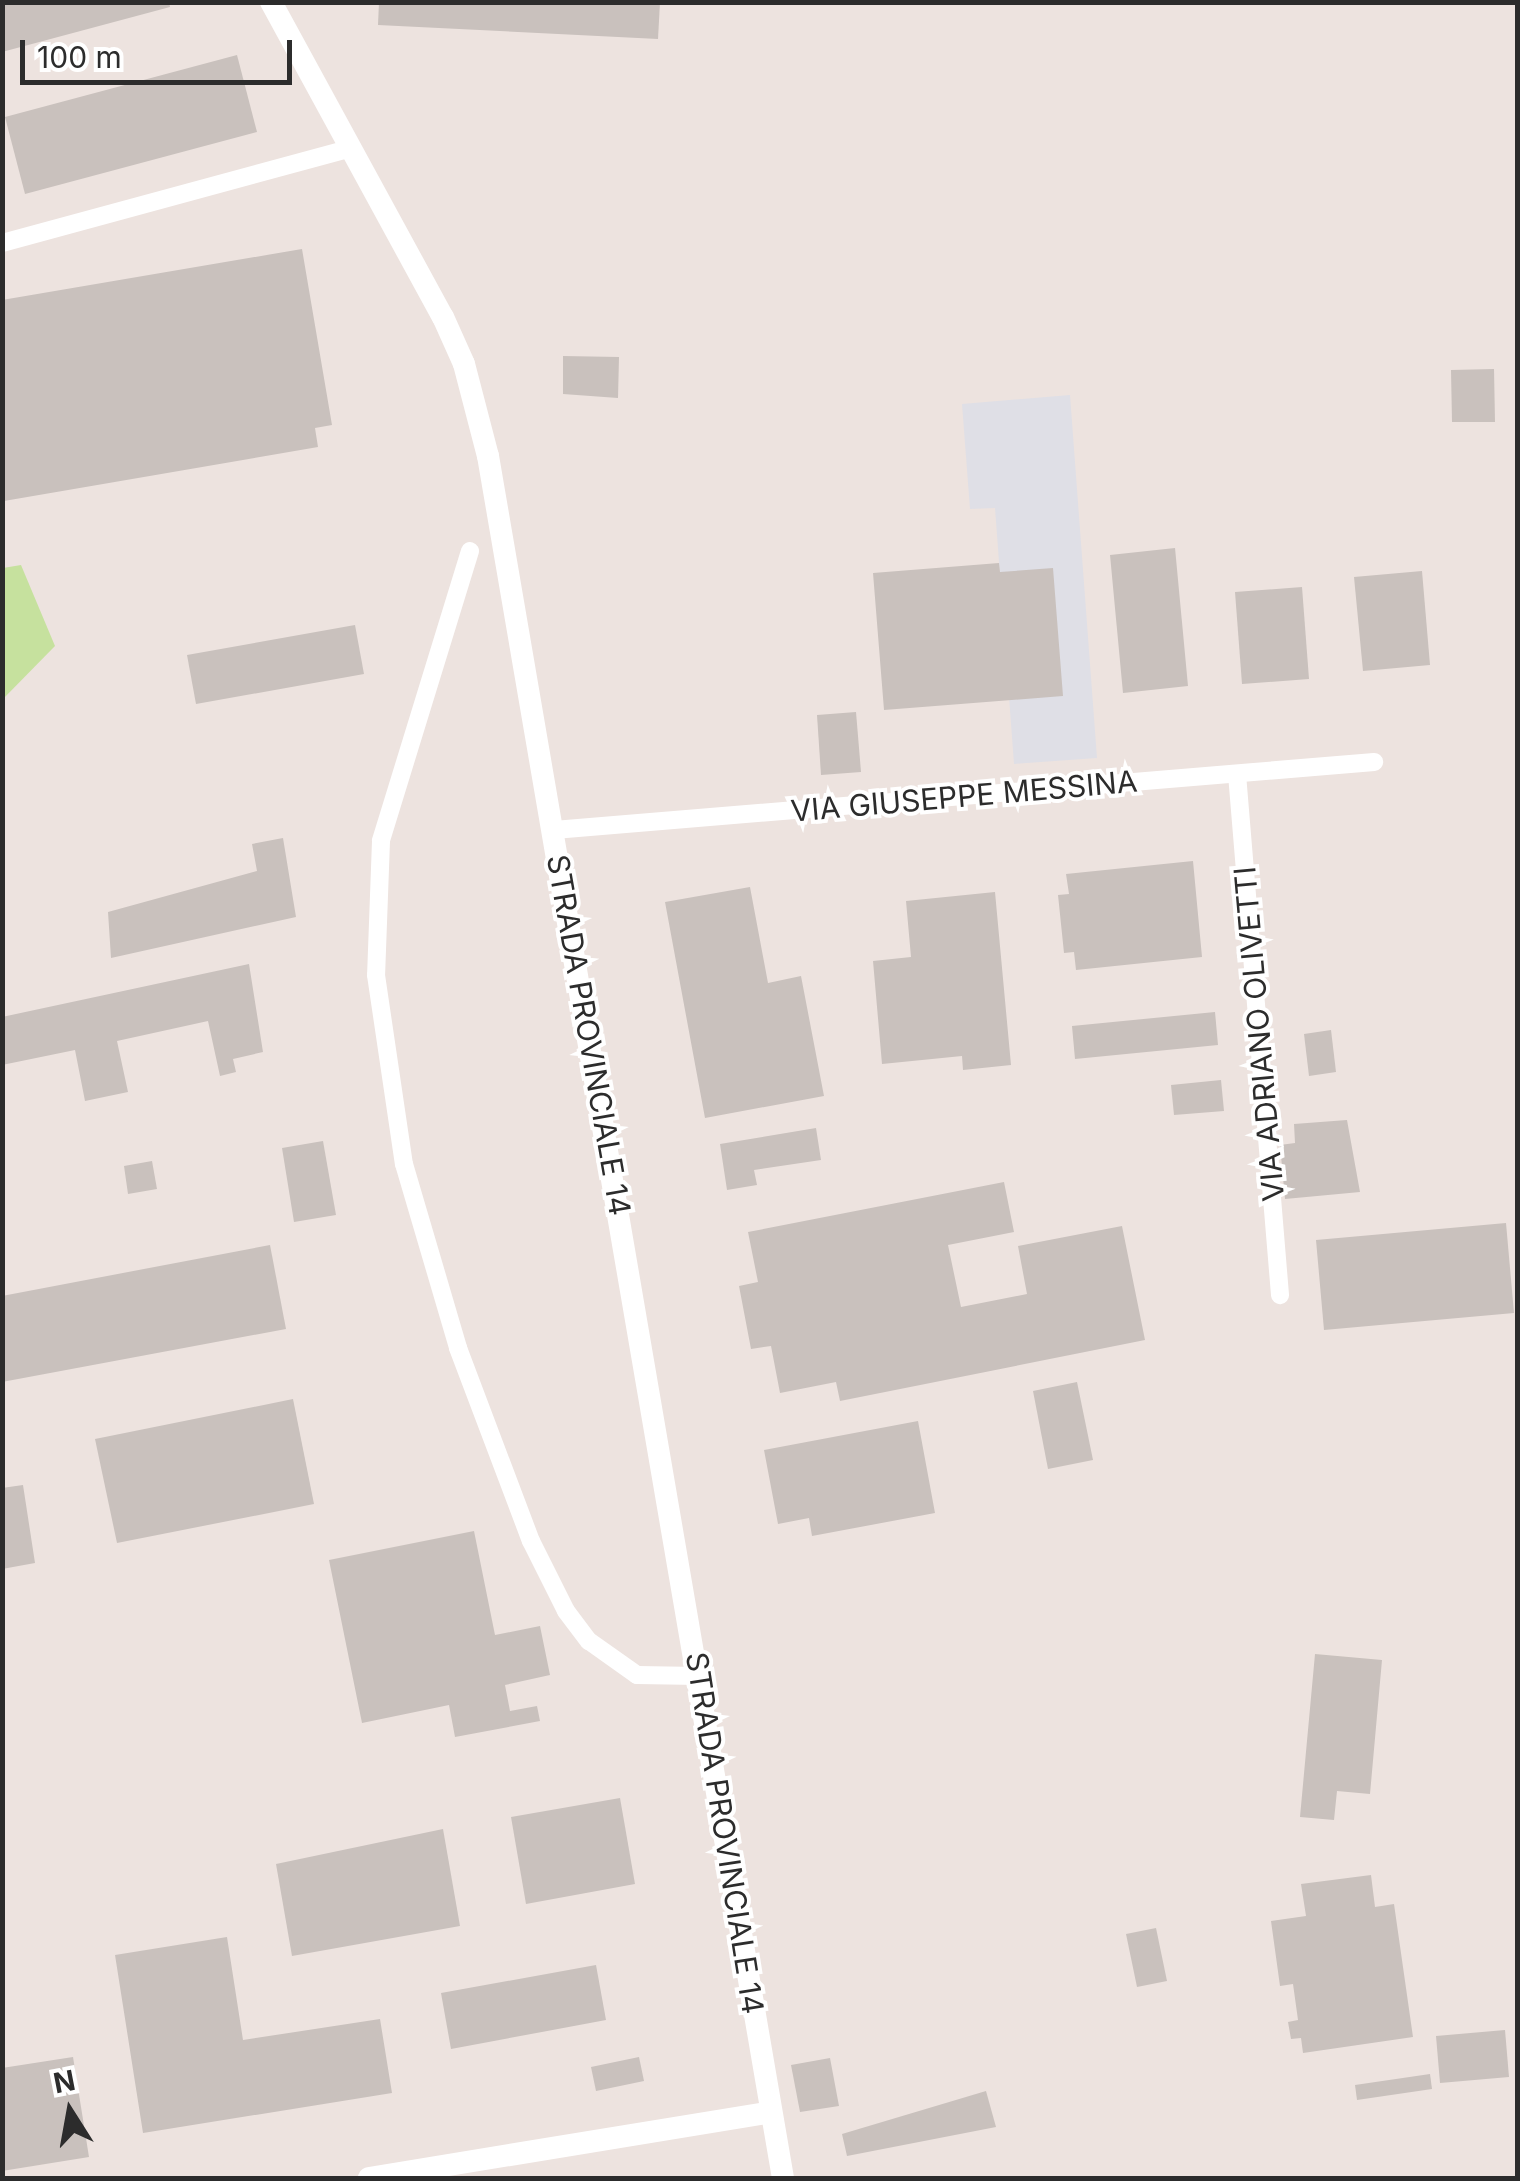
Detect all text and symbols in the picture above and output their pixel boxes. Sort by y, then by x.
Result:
scale bar [25,20,298,82]
text: 100 m [37,39,122,75]
street label: VIA GIUSEPPE MESSINA [789,763,1139,829]
street label: STRADA PROVINCIALE 14 [540,852,638,1218]
street label: VIA ADRIANO OLIVETTI [1226,865,1292,1203]
street label: STRADA PROVINCIALE 14 [679,1650,771,2016]
north arrow [20,2061,120,2161]
text: N [51,2063,78,2100]

